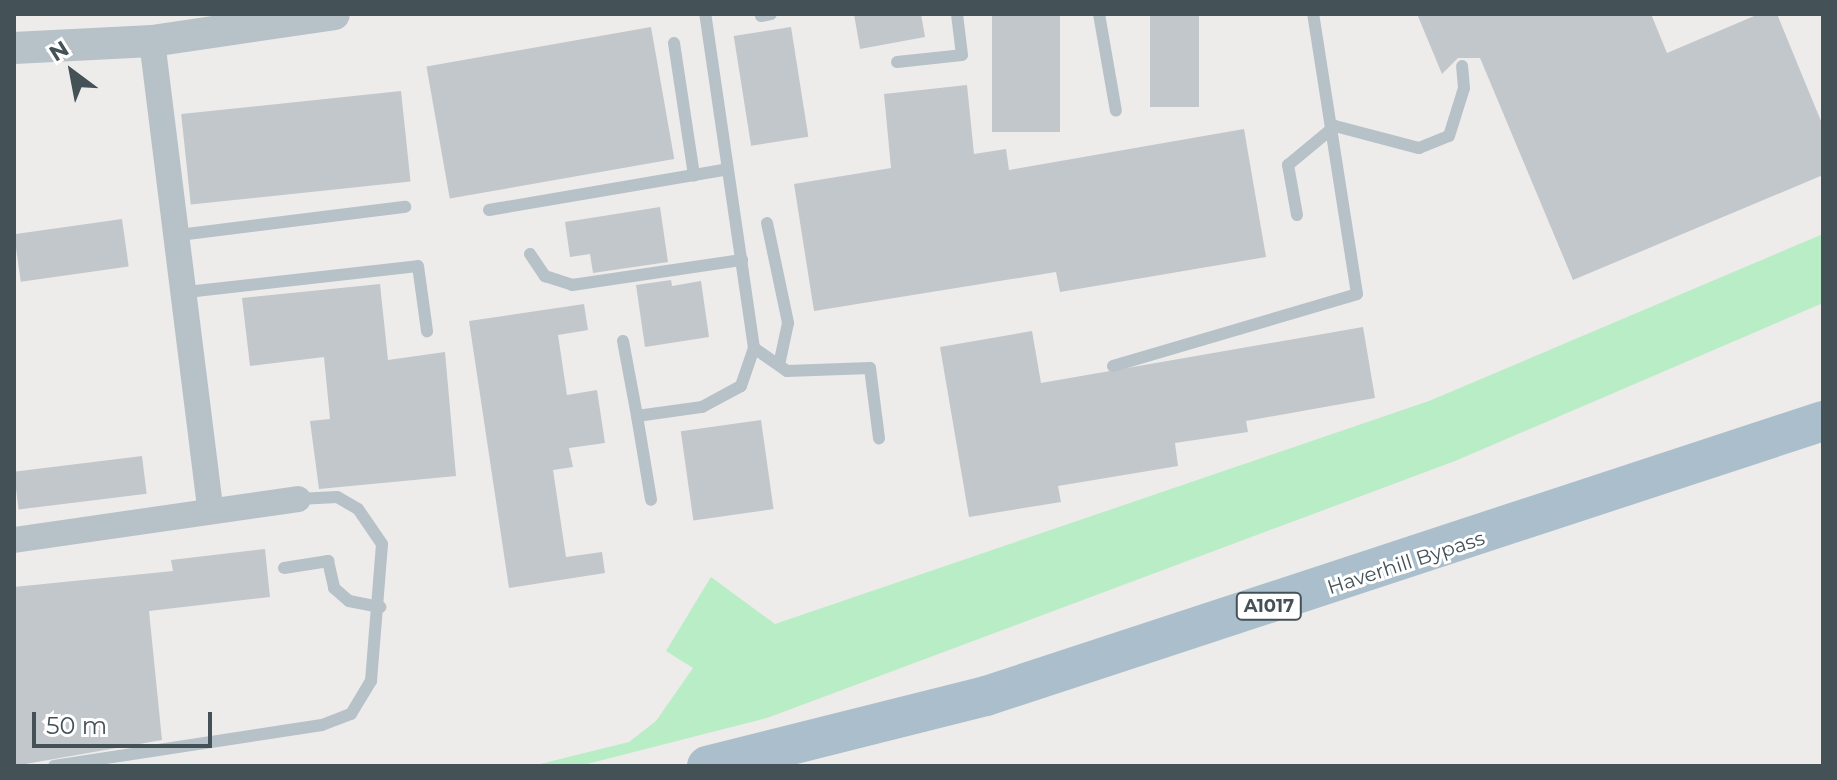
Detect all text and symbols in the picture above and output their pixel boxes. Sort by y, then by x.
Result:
north arrow [32,32,112,112]
text: N [44,35,74,67]
street label: Haverhill Bypass [1324,526,1488,600]
road number: A1017 [1235,592,1303,620]
scale bar [36,696,216,746]
text: 50 m [46,711,107,740]

